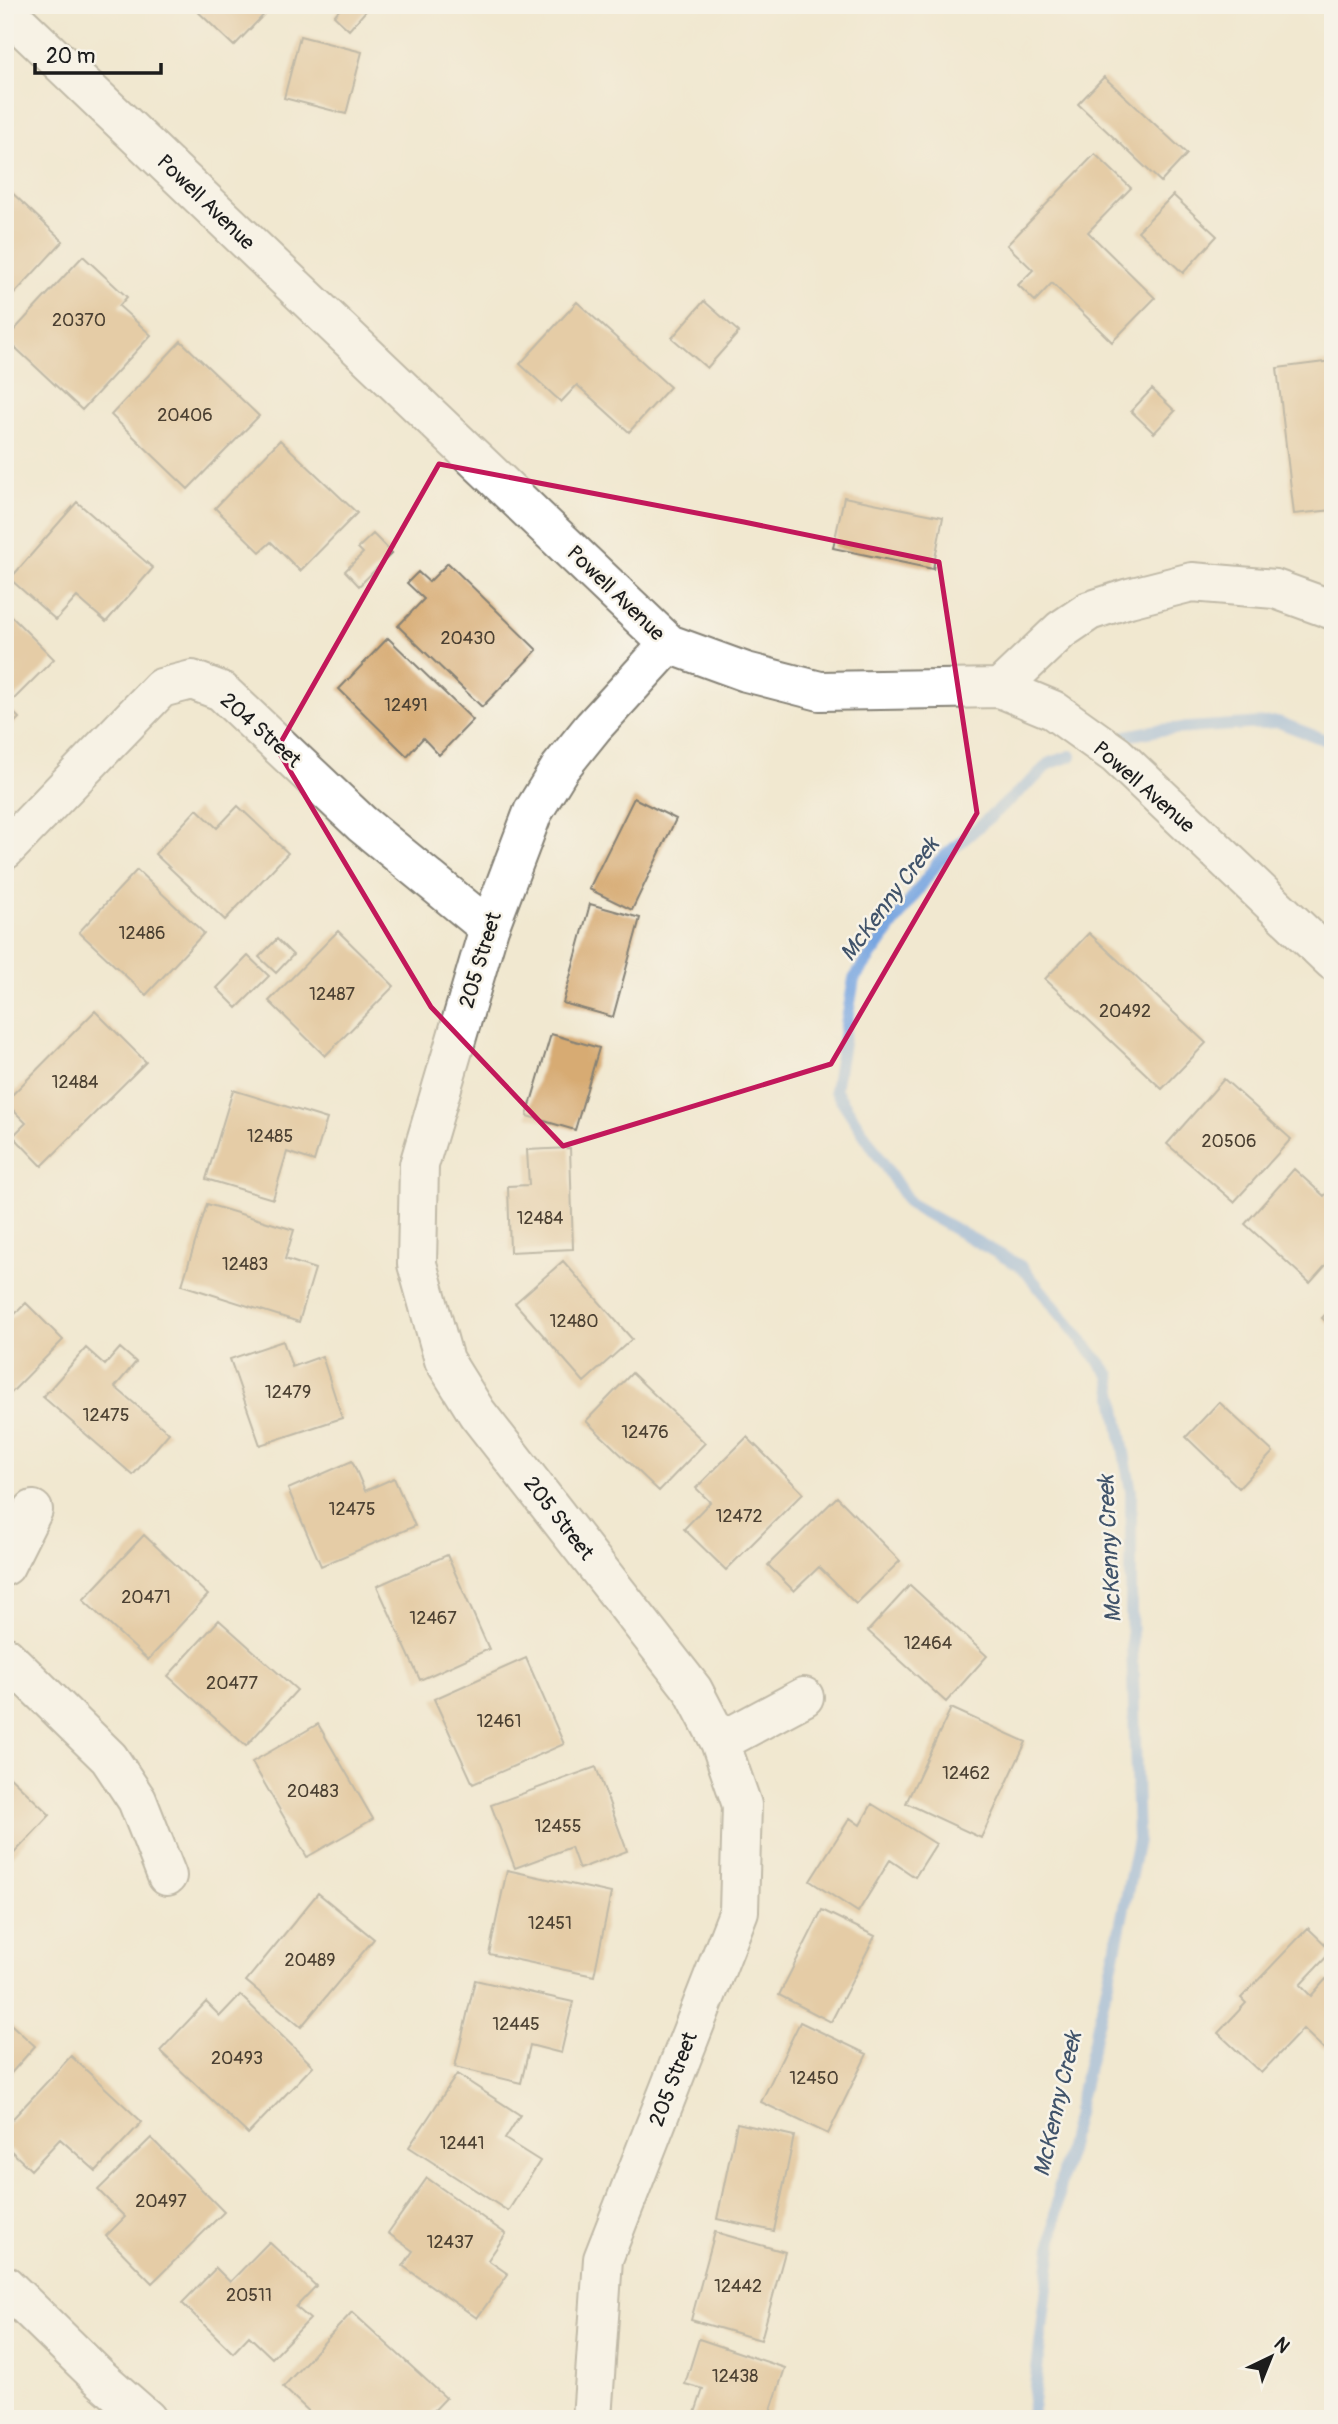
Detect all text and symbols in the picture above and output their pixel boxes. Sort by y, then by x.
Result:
scale bar [35,32,161,76]
text: 20 m [46,43,95,70]
street label: Powell Avenue [151,149,261,256]
house number: 20370 [52,309,106,332]
house number: 20406 [157,404,213,427]
street label: Powell Avenue [561,540,671,647]
house number: 20430 [440,627,496,650]
street label: 204 Street [215,687,307,774]
house number: 12491 [384,694,428,717]
street label: Powell Avenue [1087,736,1201,839]
water label: McKenny Creek [833,830,947,967]
street label: 205 Street [453,908,508,1011]
house number: 12486 [118,922,166,945]
house number: 12487 [309,983,356,1006]
house number: 20492 [1099,1000,1151,1023]
house number: 12484 [51,1071,99,1094]
house number: 12485 [247,1125,293,1148]
house number: 20506 [1202,1130,1256,1153]
house number: 12484 [516,1207,564,1230]
house number: 12483 [222,1253,268,1276]
house number: 12480 [550,1310,598,1333]
house number: 12479 [265,1381,311,1404]
house number: 12475 [83,1404,129,1427]
house number: 12476 [621,1421,669,1444]
street label: 205 Street [517,1471,600,1566]
water label: McKenny Creek [1091,1472,1128,1623]
house number: 12475 [329,1498,375,1521]
house number: 12472 [715,1505,763,1528]
house number: 20471 [121,1586,171,1609]
house number: 12467 [409,1607,457,1630]
house number: 12464 [904,1632,953,1655]
house number: 20477 [206,1672,258,1695]
house number: 12461 [476,1710,522,1733]
house number: 12462 [942,1762,990,1785]
house number: 20483 [287,1780,339,1803]
house number: 12455 [534,1815,582,1838]
house number: 12451 [528,1912,572,1935]
house number: 20489 [284,1949,336,1972]
house number: 12445 [492,2013,540,2036]
water label: McKenny Creek [1027,2027,1089,2179]
street label: 205 Street [643,2028,704,2130]
house number: 20493 [211,2047,263,2070]
house number: 12450 [789,2067,839,2090]
house number: 12441 [439,2132,485,2155]
house number: 20497 [135,2190,187,2213]
house number: 12437 [426,2231,474,2254]
house number: 12442 [714,2275,762,2298]
house number: 20511 [226,2284,272,2307]
north arrow [1236,2322,1306,2392]
text: N [1269,2332,1295,2359]
house number: 12438 [712,2365,758,2388]

